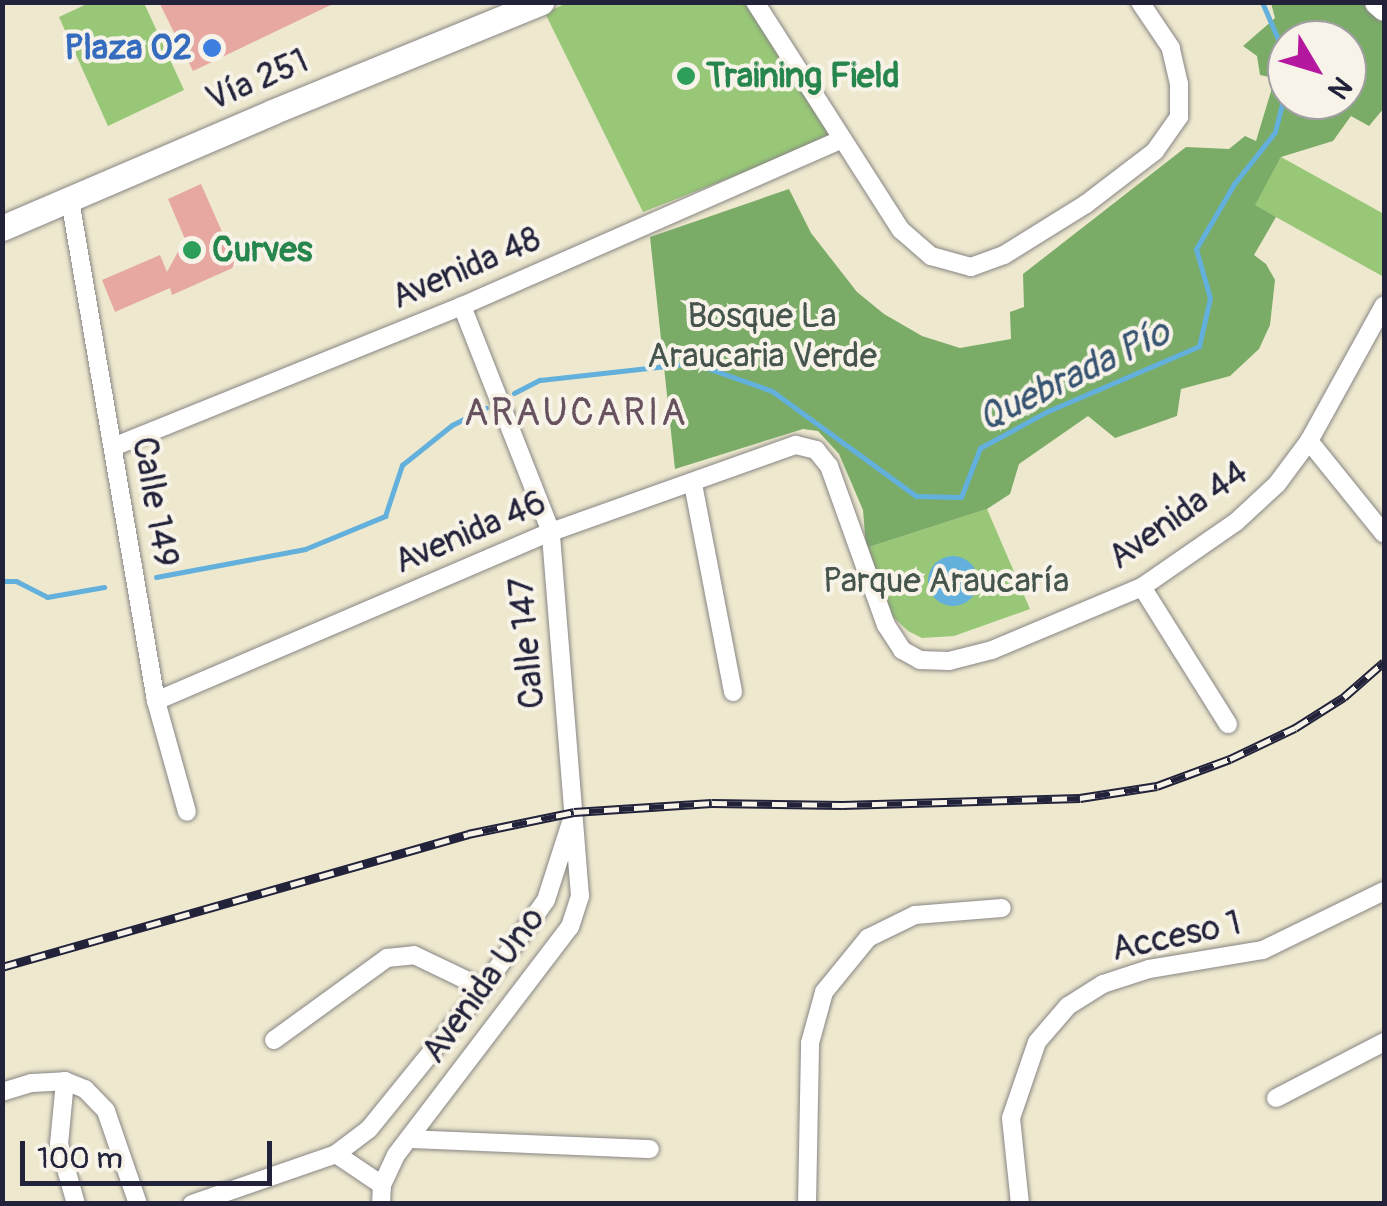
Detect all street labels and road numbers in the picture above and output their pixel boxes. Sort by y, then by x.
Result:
street label: Vía 251 [200,40,314,120]
street label: Avenida 48 [385,218,547,318]
street label: Calle 149 [123,434,187,570]
street label: Avenida 44 [1100,452,1256,578]
street label: Avenida 46 [388,481,552,583]
street label: Calle 147 [500,575,554,711]
street label: Avenida Uno [412,899,554,1071]
street label: Acceso 1 [1107,902,1245,970]

